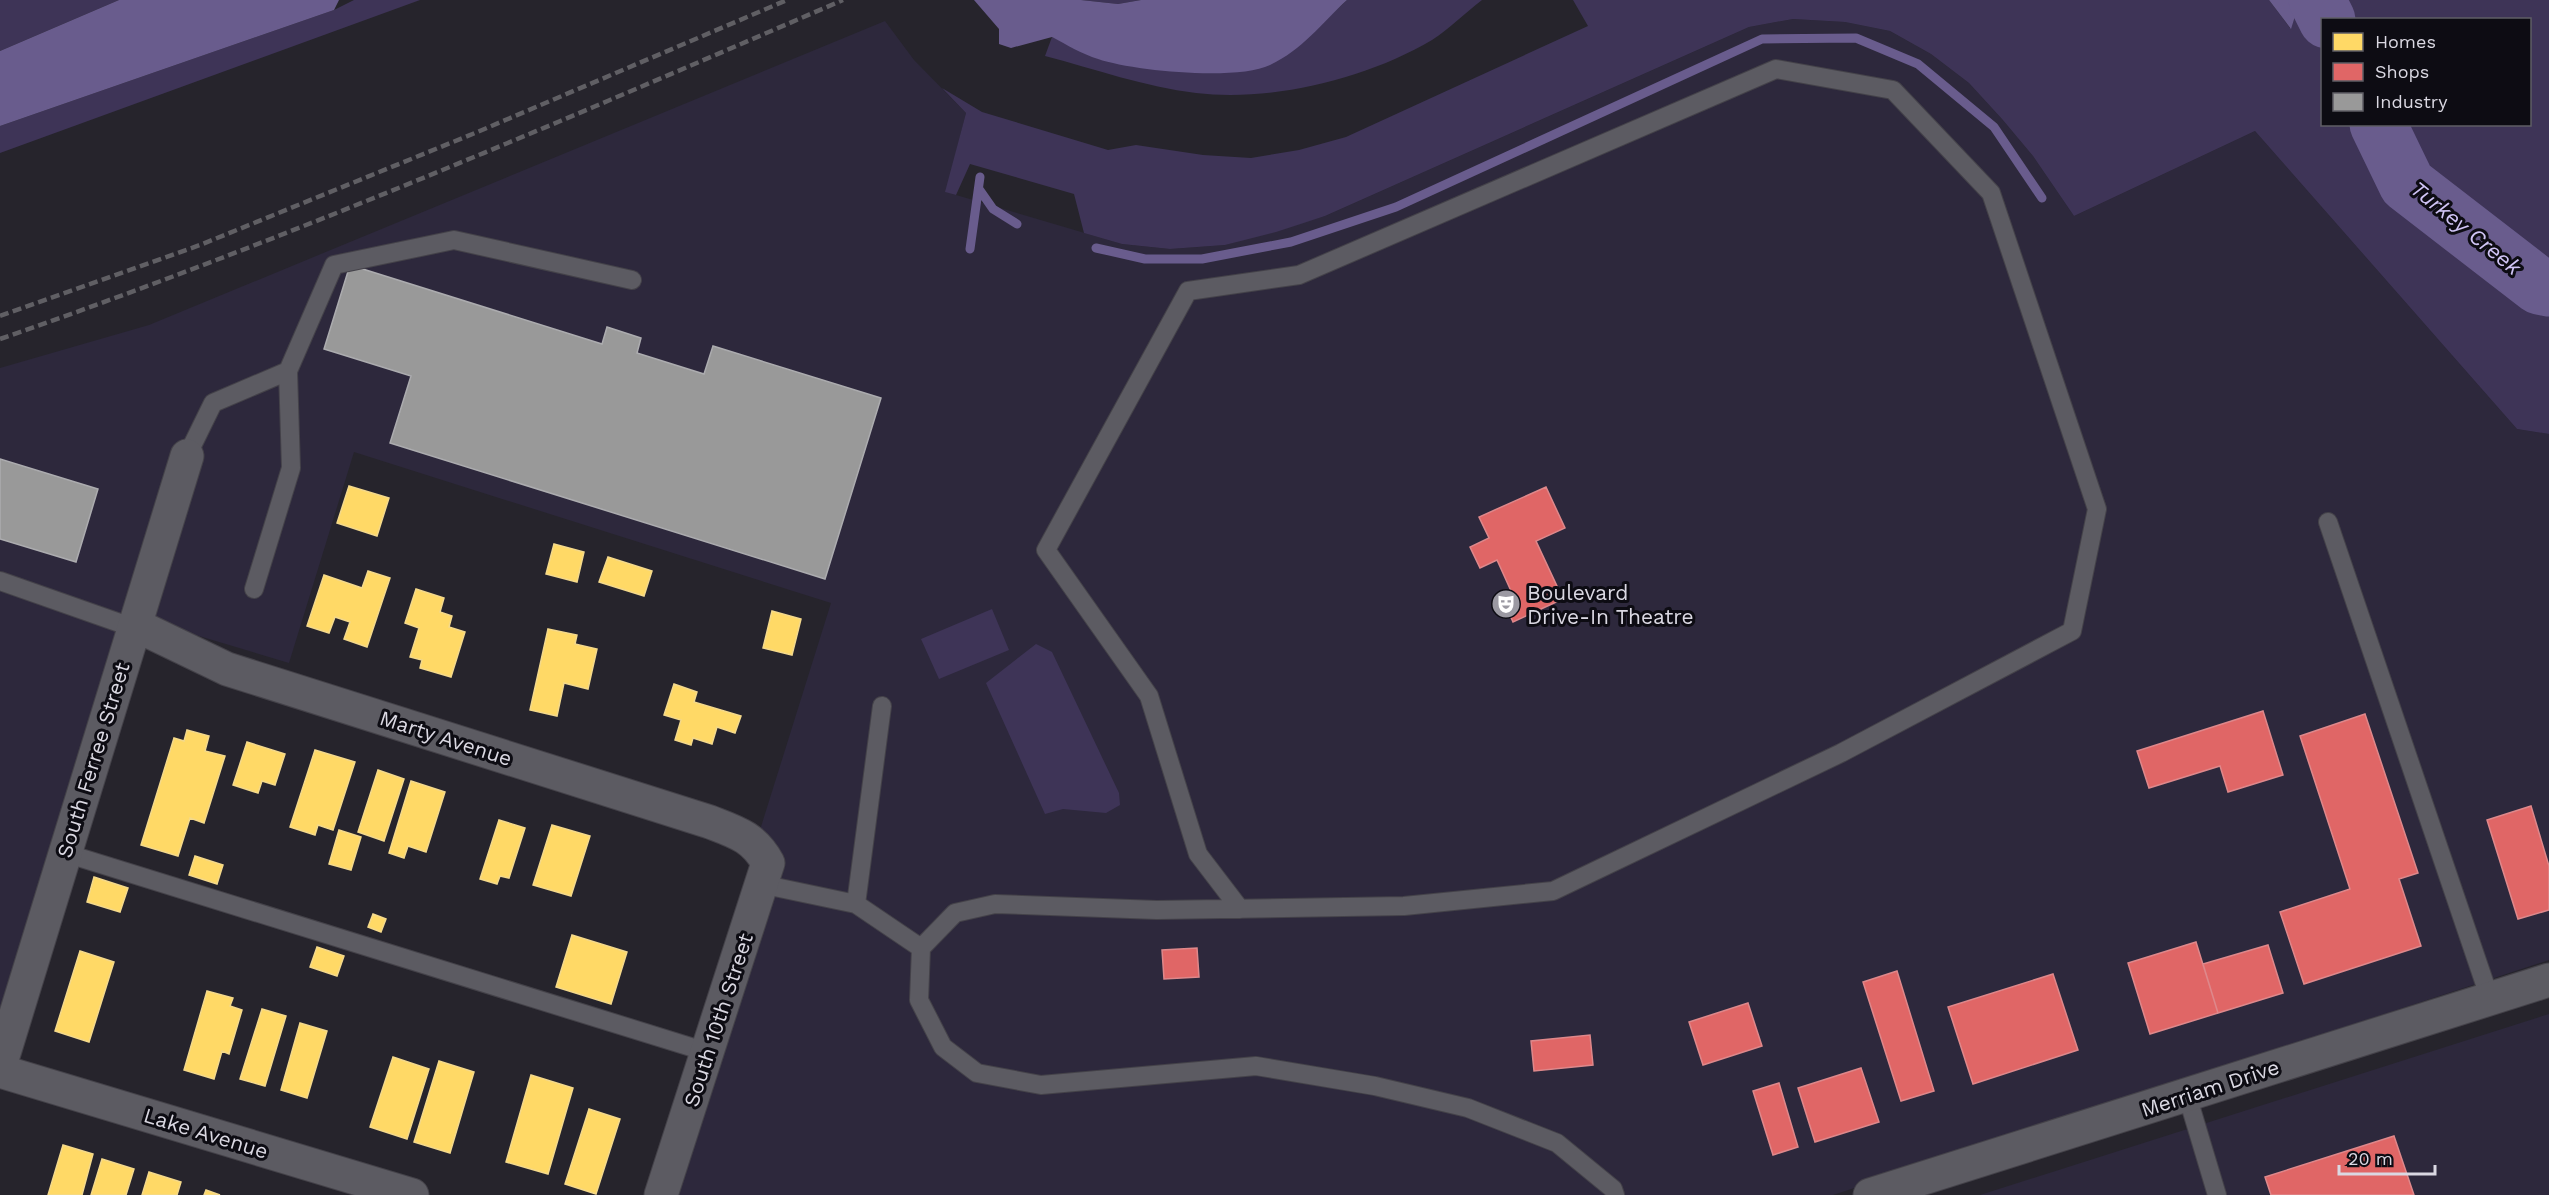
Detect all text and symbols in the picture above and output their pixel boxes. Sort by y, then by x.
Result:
legend [2321,18,2531,126]
text: Homes [2375,31,2436,52]
text: Shops [2375,61,2429,82]
text: Industry [2375,91,2448,112]
water label: Turkey Creek [2406,176,2527,281]
place label: Boulevard Drive-In Theatre [1527,580,1694,629]
theatre icon: Boulevard Drive-In Theatre [1490,588,1522,620]
street label: South Ferree Street [51,659,135,861]
street label: Marty Avenue [377,705,515,771]
street label: South 10th Street [678,930,758,1110]
street label: Merriam Drive [2138,1054,2282,1122]
street label: Lake Avenue [141,1102,271,1164]
scale bar [2339,1138,2435,1176]
text: 20 m [2348,1148,2393,1169]

